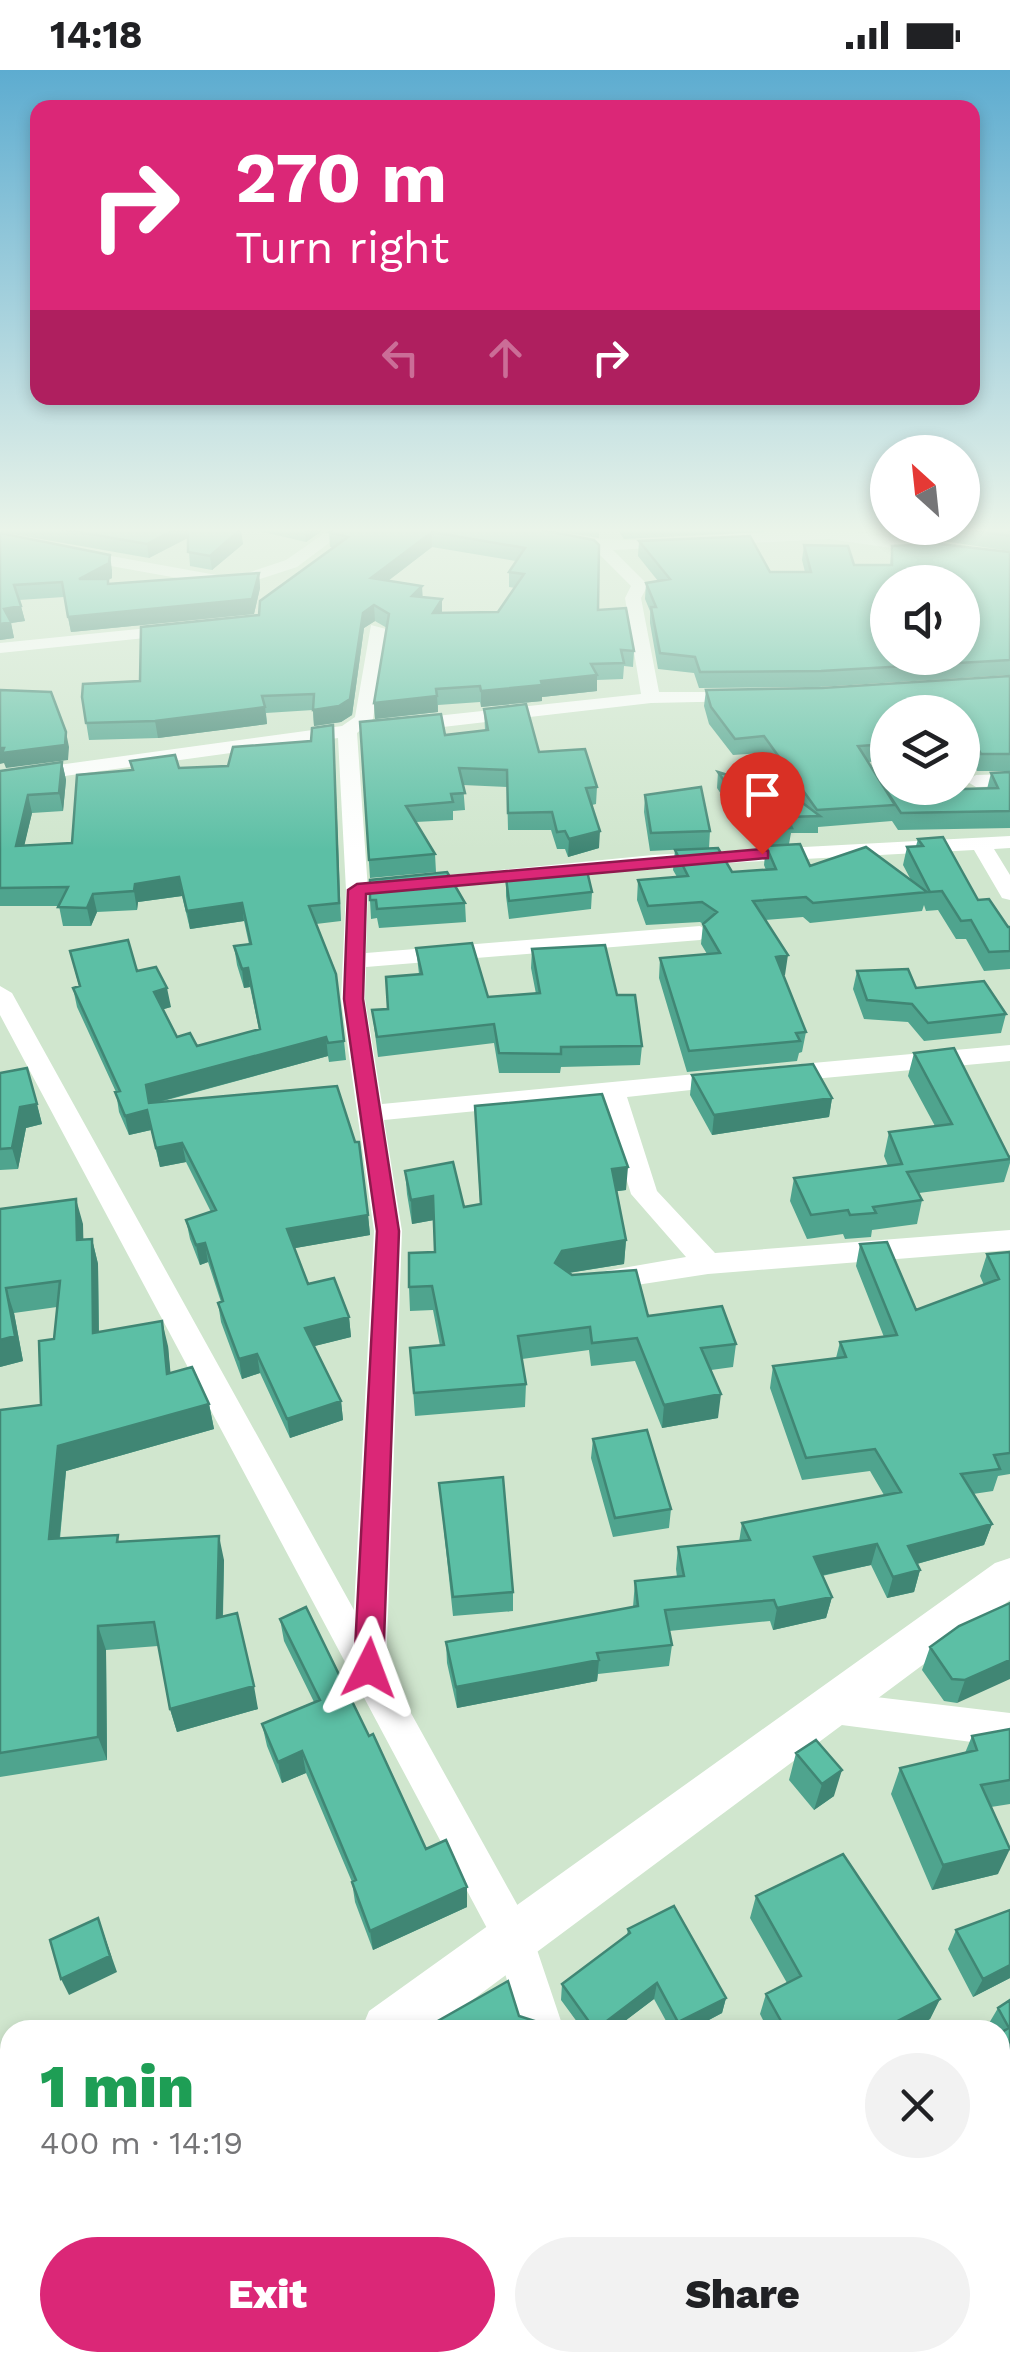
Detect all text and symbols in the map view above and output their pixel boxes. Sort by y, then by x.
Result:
text: 14:18 [50,13,143,57]
text: 270 m [235,137,447,219]
icon: right [70,140,200,270]
text: Turn right [235,221,449,274]
icon: left [373,330,428,385]
icon: ahead [478,330,533,385]
icon: right [583,330,638,385]
north arrow [870,435,980,545]
map controls [870,435,980,805]
button: sound [870,565,980,675]
button: layers [870,695,980,805]
pin [720,752,805,855]
icon: arrive [735,767,790,822]
position arrow [317,1616,421,1720]
text: 1 min [40,2051,194,2122]
button: close [865,2053,970,2158]
text: 400 m · 14:19 [40,2124,243,2162]
button: Exit [40,2237,495,2352]
button: Share [515,2237,970,2352]

